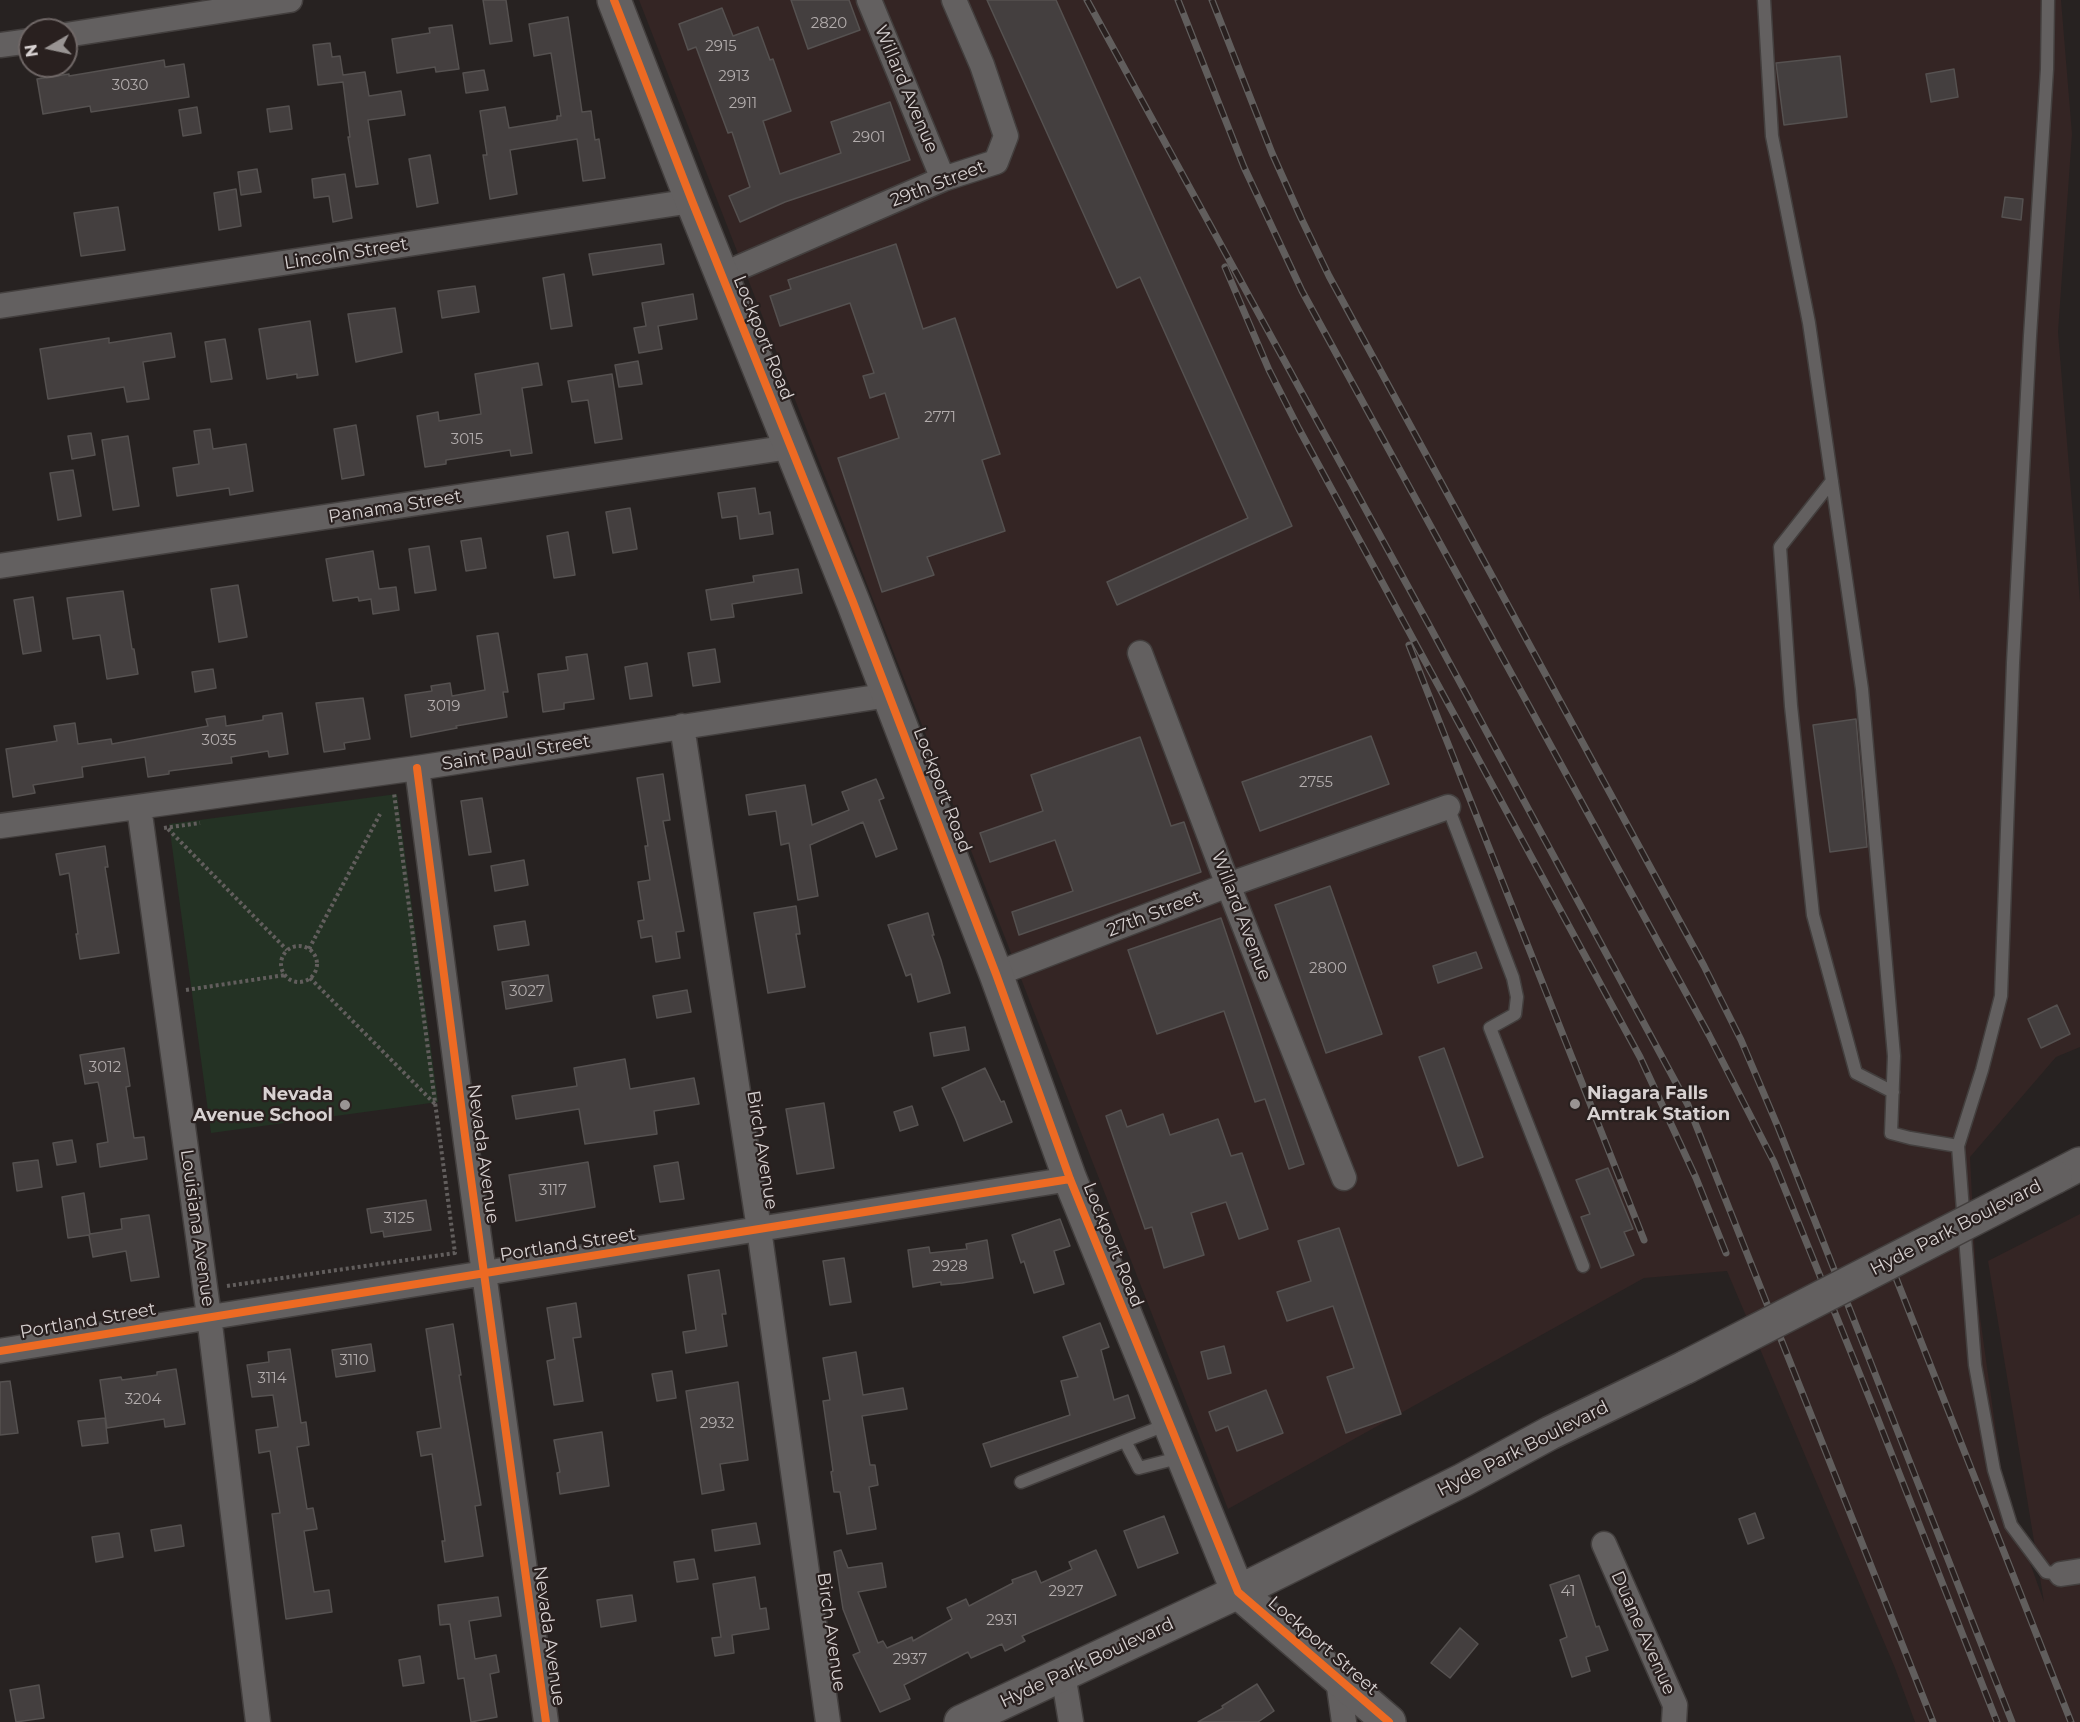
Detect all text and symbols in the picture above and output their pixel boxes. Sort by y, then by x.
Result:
house number: 2820 [811,15,847,33]
north arrow [18,18,78,78]
street label: Willard Avenue [869,22,943,156]
house number: 2915 [705,38,737,56]
text: N [21,43,42,58]
house number: 2913 [718,68,750,86]
house number: 3030 [112,77,148,95]
house number: 2911 [729,95,757,113]
house number: 2901 [853,129,885,147]
street label: 29th Street [887,156,989,212]
street label: Lincoln Street [283,234,409,274]
street label: Lockport Road [728,273,798,403]
house number: 2771 [924,409,956,427]
house number: 3015 [451,431,483,449]
street label: Panama Street [327,486,463,528]
house number: 3019 [428,698,460,716]
street label: Lockport Road [908,724,976,856]
street label: Saint Paul Street [440,731,592,775]
house number: 3035 [201,732,237,750]
house number: 2755 [1299,774,1333,792]
street label: Willard Avenue [1206,848,1276,984]
street label: 27th Street [1104,886,1204,942]
house number: 2800 [1309,960,1347,978]
house number: 3027 [509,983,545,1001]
house number: 3012 [89,1059,121,1077]
street label: Nevada Avenue [463,1083,503,1225]
place label: Niagara Falls Amtrak Station [1587,1083,1730,1126]
place label: Nevada Avenue School [193,1084,333,1126]
street label: Birch Avenue [742,1089,782,1211]
marker: Niagara Falls Amtrak Station [1568,1097,1582,1111]
marker: Nevada Avenue School [338,1098,352,1112]
street label: Louisiana Avenue [175,1148,219,1308]
street label: Hyde Park Boulevard [1867,1175,2045,1281]
street label: Lockport Road [1078,1180,1148,1310]
house number: 3117 [539,1182,567,1200]
house number: 3125 [384,1210,414,1228]
street label: Portland Street [498,1224,638,1266]
house number: 2928 [932,1258,968,1276]
street label: Portland Street [18,1298,158,1344]
house number: 3110 [339,1352,369,1370]
house number: 3114 [257,1370,287,1388]
house number: 3204 [125,1391,161,1409]
street label: Hyde Park Boulevard [1434,1396,1612,1502]
house number: 2932 [700,1415,734,1433]
street label: Nevada Avenue [529,1565,569,1707]
street label: Duane Avenue [1606,1568,1680,1698]
street label: Birch Avenue [812,1571,850,1693]
house number: 2927 [1049,1583,1083,1601]
house number: 41 [1561,1583,1575,1601]
street label: Lockport Street [1263,1592,1383,1700]
house number: 2931 [986,1612,1018,1630]
street label: Hyde Park Boulevard [997,1613,1177,1713]
house number: 2937 [893,1651,927,1669]

